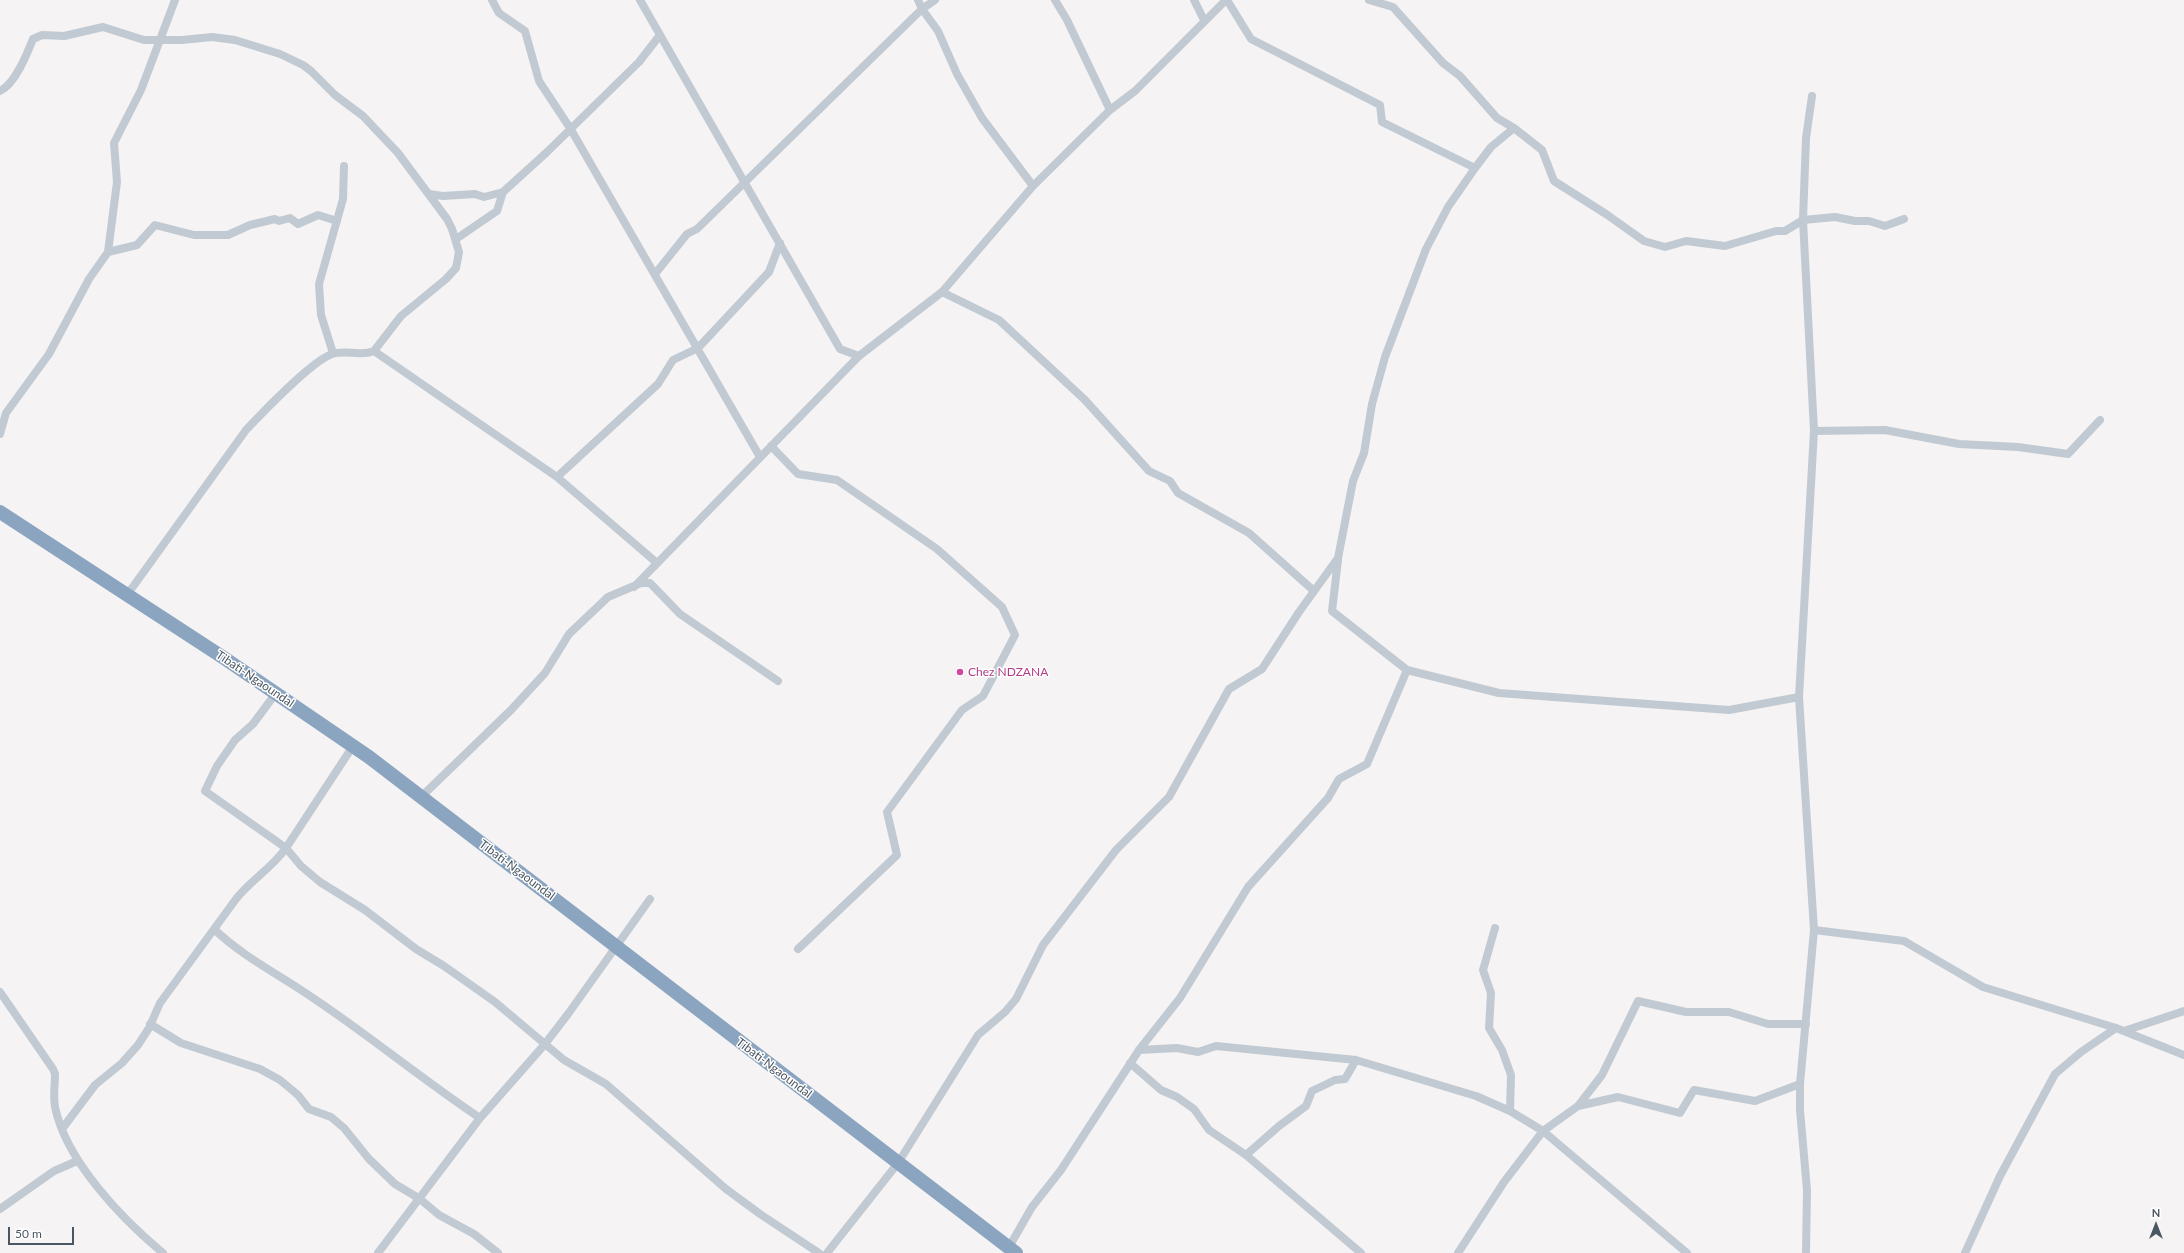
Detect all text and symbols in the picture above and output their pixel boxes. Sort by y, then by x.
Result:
street label: Tibati-Ngaoundal [213,648,297,710]
place label: Chez NDZANA [968,665,1048,679]
marker: Chez NDZANA [955,667,965,677]
street label: Tibati-Ngaoundal [476,837,558,903]
street label: Tibati-Ngaoundal [733,1035,815,1101]
north arrow [2136,1205,2176,1245]
text: N [2152,1206,2160,1219]
scale bar [10,1219,76,1245]
text: 50 m [15,1226,42,1241]

